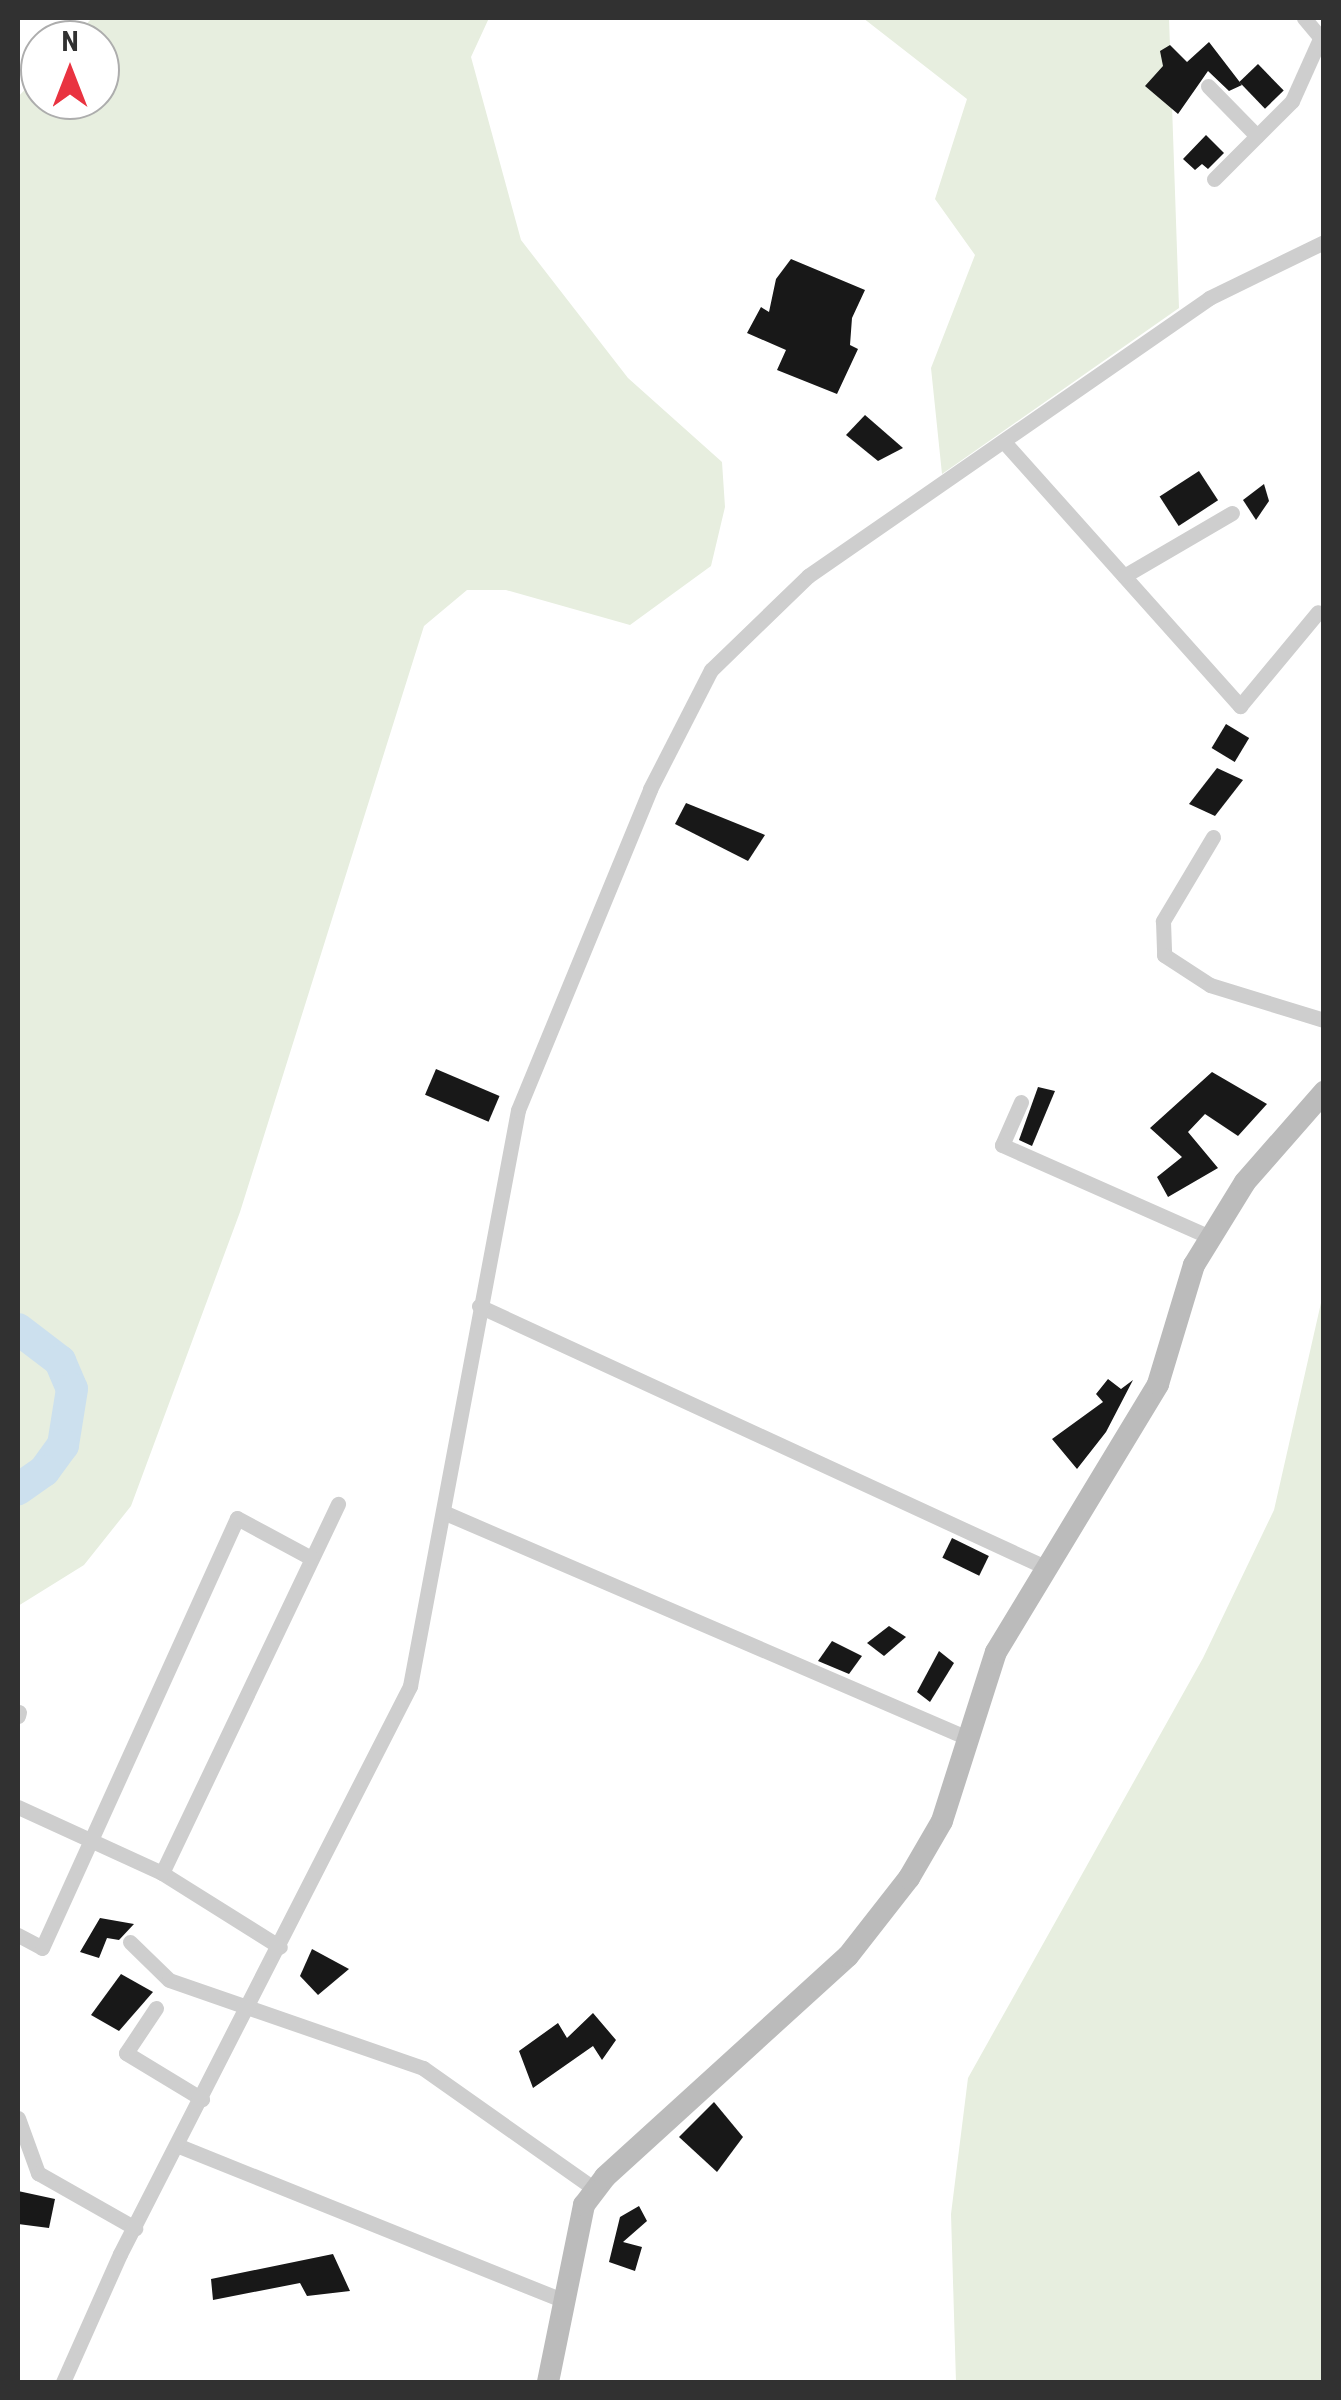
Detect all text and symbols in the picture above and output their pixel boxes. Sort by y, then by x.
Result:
north arrow [20,20,120,120]
text: N [61,25,79,58]

